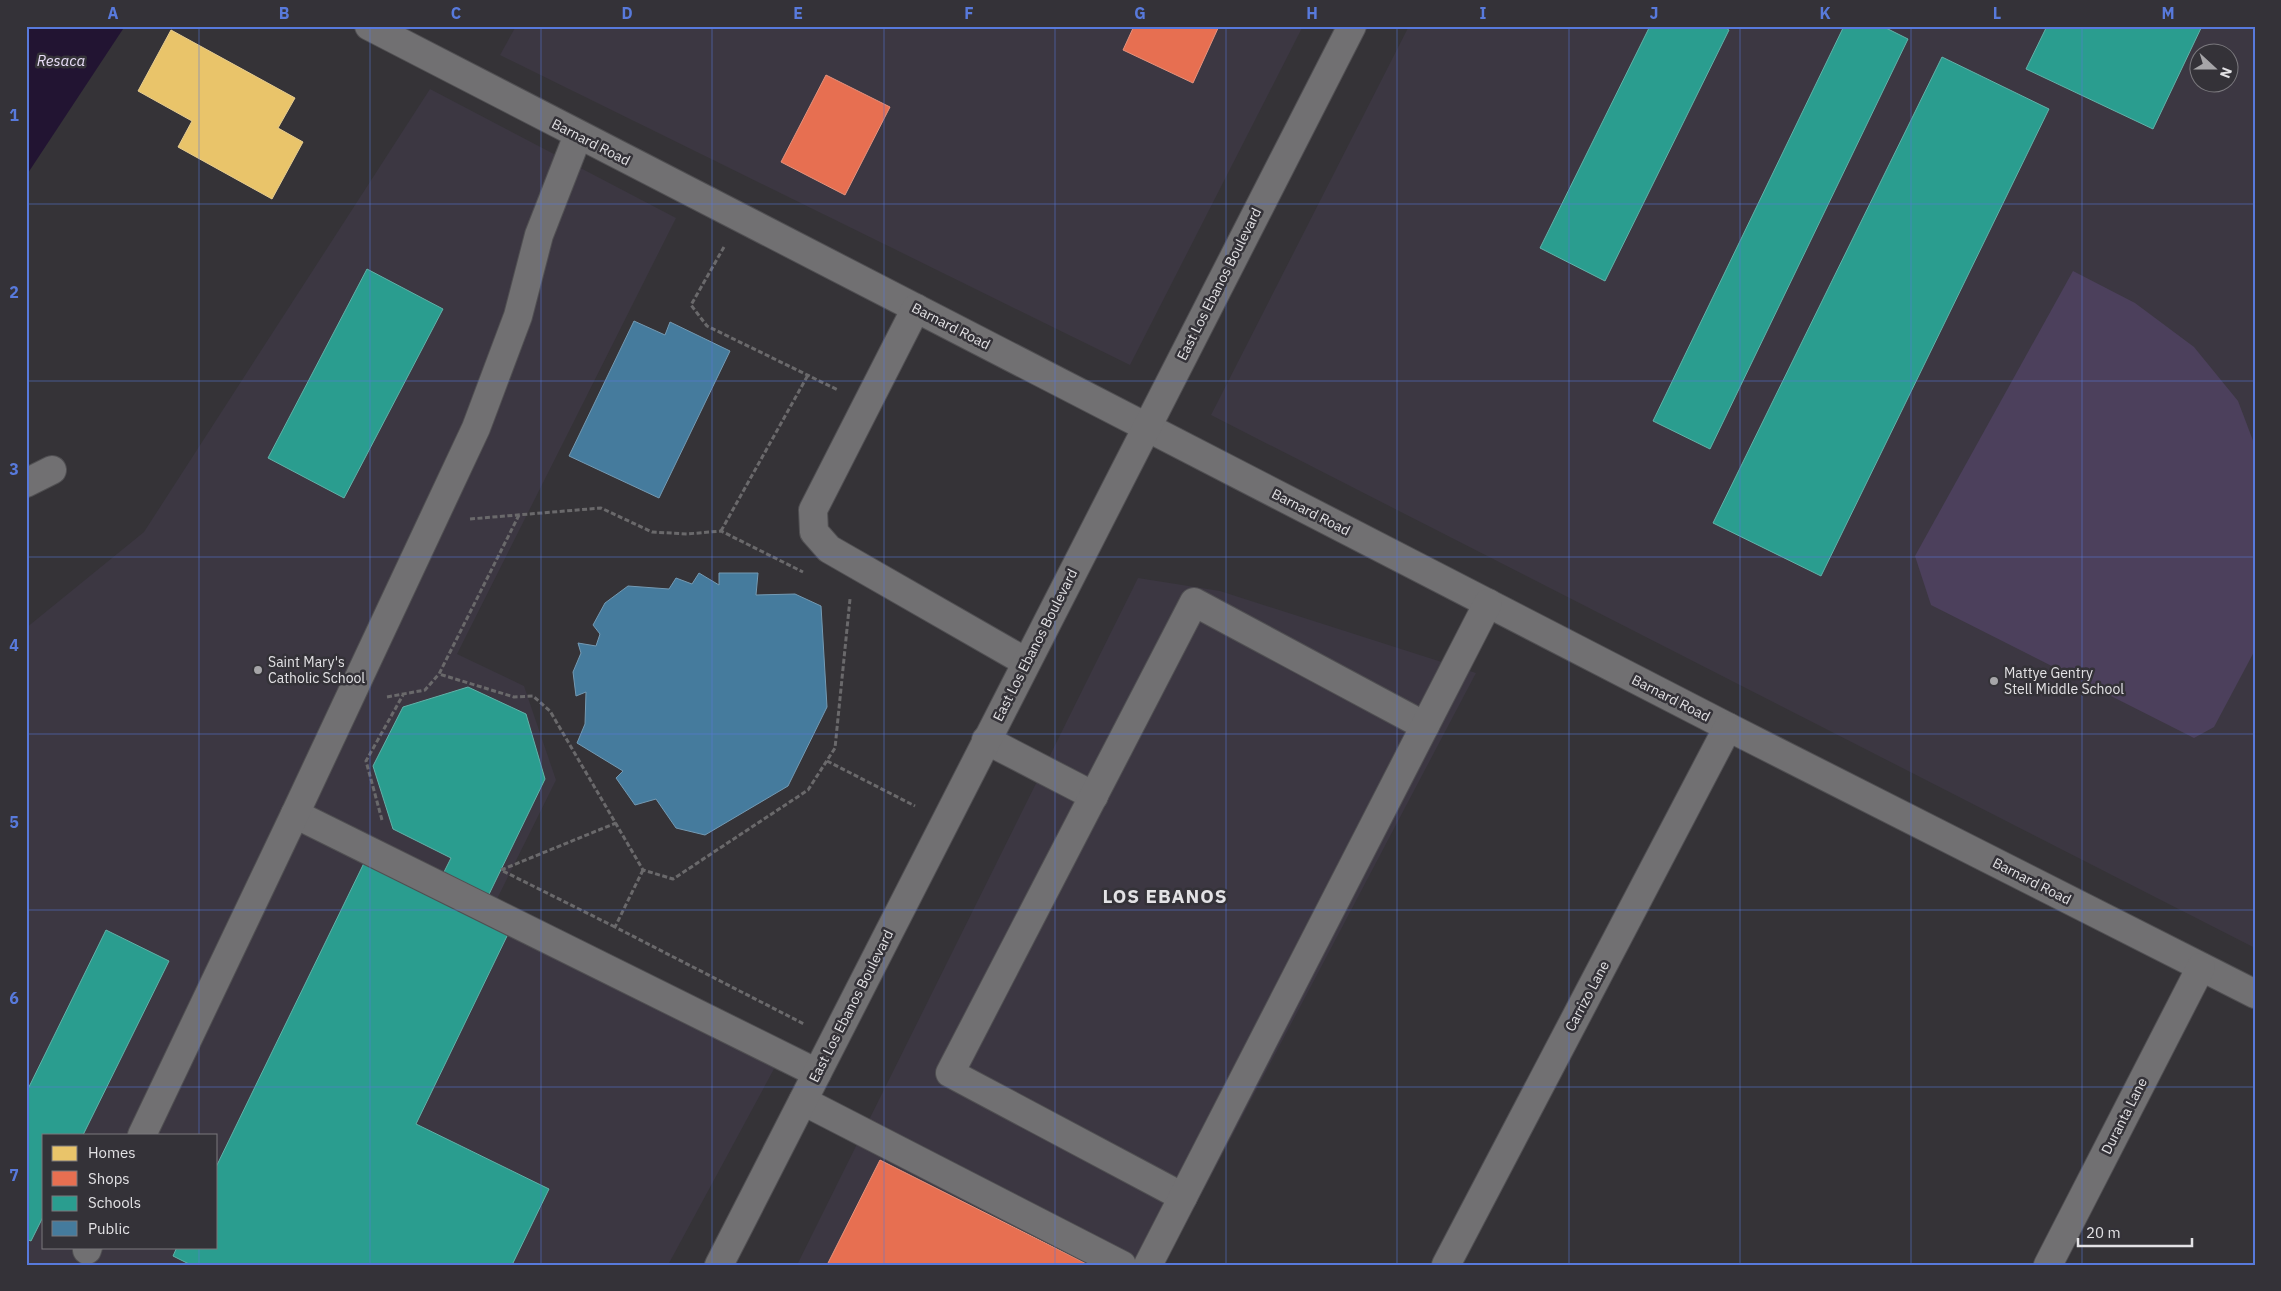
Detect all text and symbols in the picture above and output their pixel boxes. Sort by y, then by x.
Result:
text: A [108,3,119,23]
text: B [279,3,290,23]
text: C [451,3,461,23]
text: D [621,3,633,23]
text: E [793,3,803,23]
text: F [964,3,974,23]
text: G [1134,3,1146,23]
text: H [1306,3,1318,23]
text: I [1480,3,1487,23]
text: J [1650,3,1658,23]
text: K [1819,3,1831,23]
text: L [1993,3,2001,23]
text: M [2161,3,2175,23]
north arrow [2188,42,2238,92]
water label: Resaca [37,51,85,70]
text: N [2216,65,2236,81]
text: 1 [9,105,19,125]
street label: Barnard Road [549,114,633,170]
street label: East Los Ebanos Boulevard [1173,205,1265,363]
text: 2 [9,282,19,302]
street label: Barnard Road [909,298,993,354]
text: 3 [9,459,19,479]
street label: Barnard Road [1269,484,1353,540]
street label: East Los Ebanos Boulevard [989,566,1081,724]
text: 4 [9,635,19,655]
place label: Saint Mary's Catholic School [268,653,365,687]
marker: Saint Mary's Catholic School [252,664,264,676]
place label: Mattye Gentry Stell Middle School [2004,664,2124,698]
street label: Barnard Road [1629,670,1713,726]
marker: Mattye Gentry Stell Middle School [1988,675,2000,687]
text: 5 [9,812,19,832]
street label: Barnard Road [1990,853,2074,909]
district label: LOS EBANOS [1102,884,1228,908]
street label: East Los Ebanos Boulevard [805,927,897,1085]
street label: Carrizo Lane [1561,957,1613,1034]
text: 6 [9,988,19,1008]
street label: Duranta Lane [2097,1074,2151,1157]
legend [42,1134,218,1248]
text: Homes [88,1143,136,1162]
text: 7 [9,1165,19,1185]
text: Shops [88,1169,130,1188]
text: Schools [88,1193,141,1212]
scale bar [2078,1216,2192,1248]
text: Public [88,1219,130,1238]
text: 20 m [2086,1223,2121,1242]

